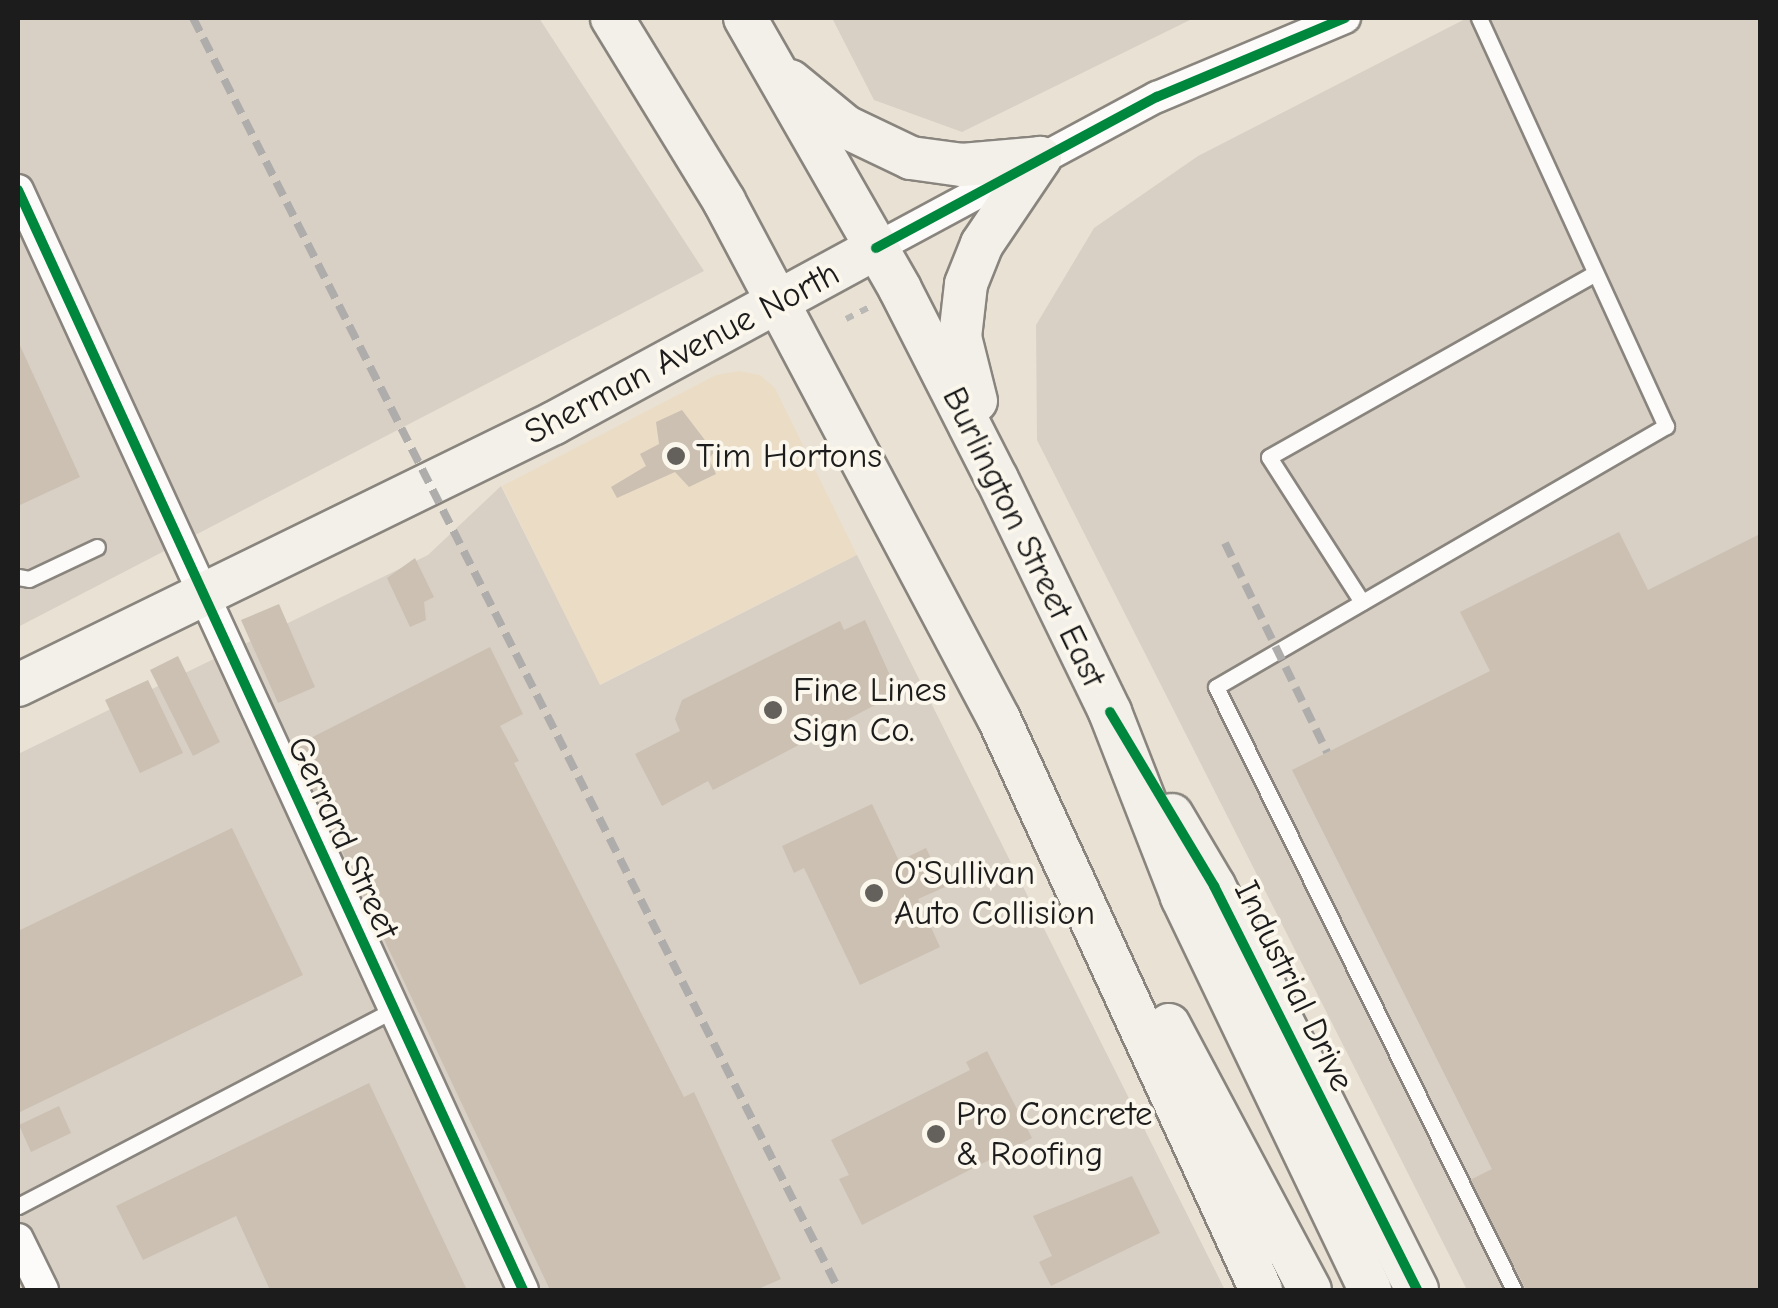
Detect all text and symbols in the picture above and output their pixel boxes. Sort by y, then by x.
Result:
street label: Sherman Avenue North [518,252,846,454]
street label: Burlington Street East [933,380,1115,694]
place label: Tim Hortons [696,435,882,477]
marker: Tim Hortons [665,445,687,467]
place label: Fine Lines Sign Co. [793,669,947,751]
marker: Fine Lines Sign Co. [762,699,784,721]
street label: Gerrard Street [278,730,408,946]
place label: O'Sullivan Auto Collision [894,852,1095,934]
street label: Industrial Drive [1225,874,1363,1098]
marker: O'Sullivan Auto Collision [863,882,885,904]
place label: Pro Concrete & Roofing [956,1093,1153,1175]
marker: Pro Concrete & Roofing [925,1123,947,1145]

